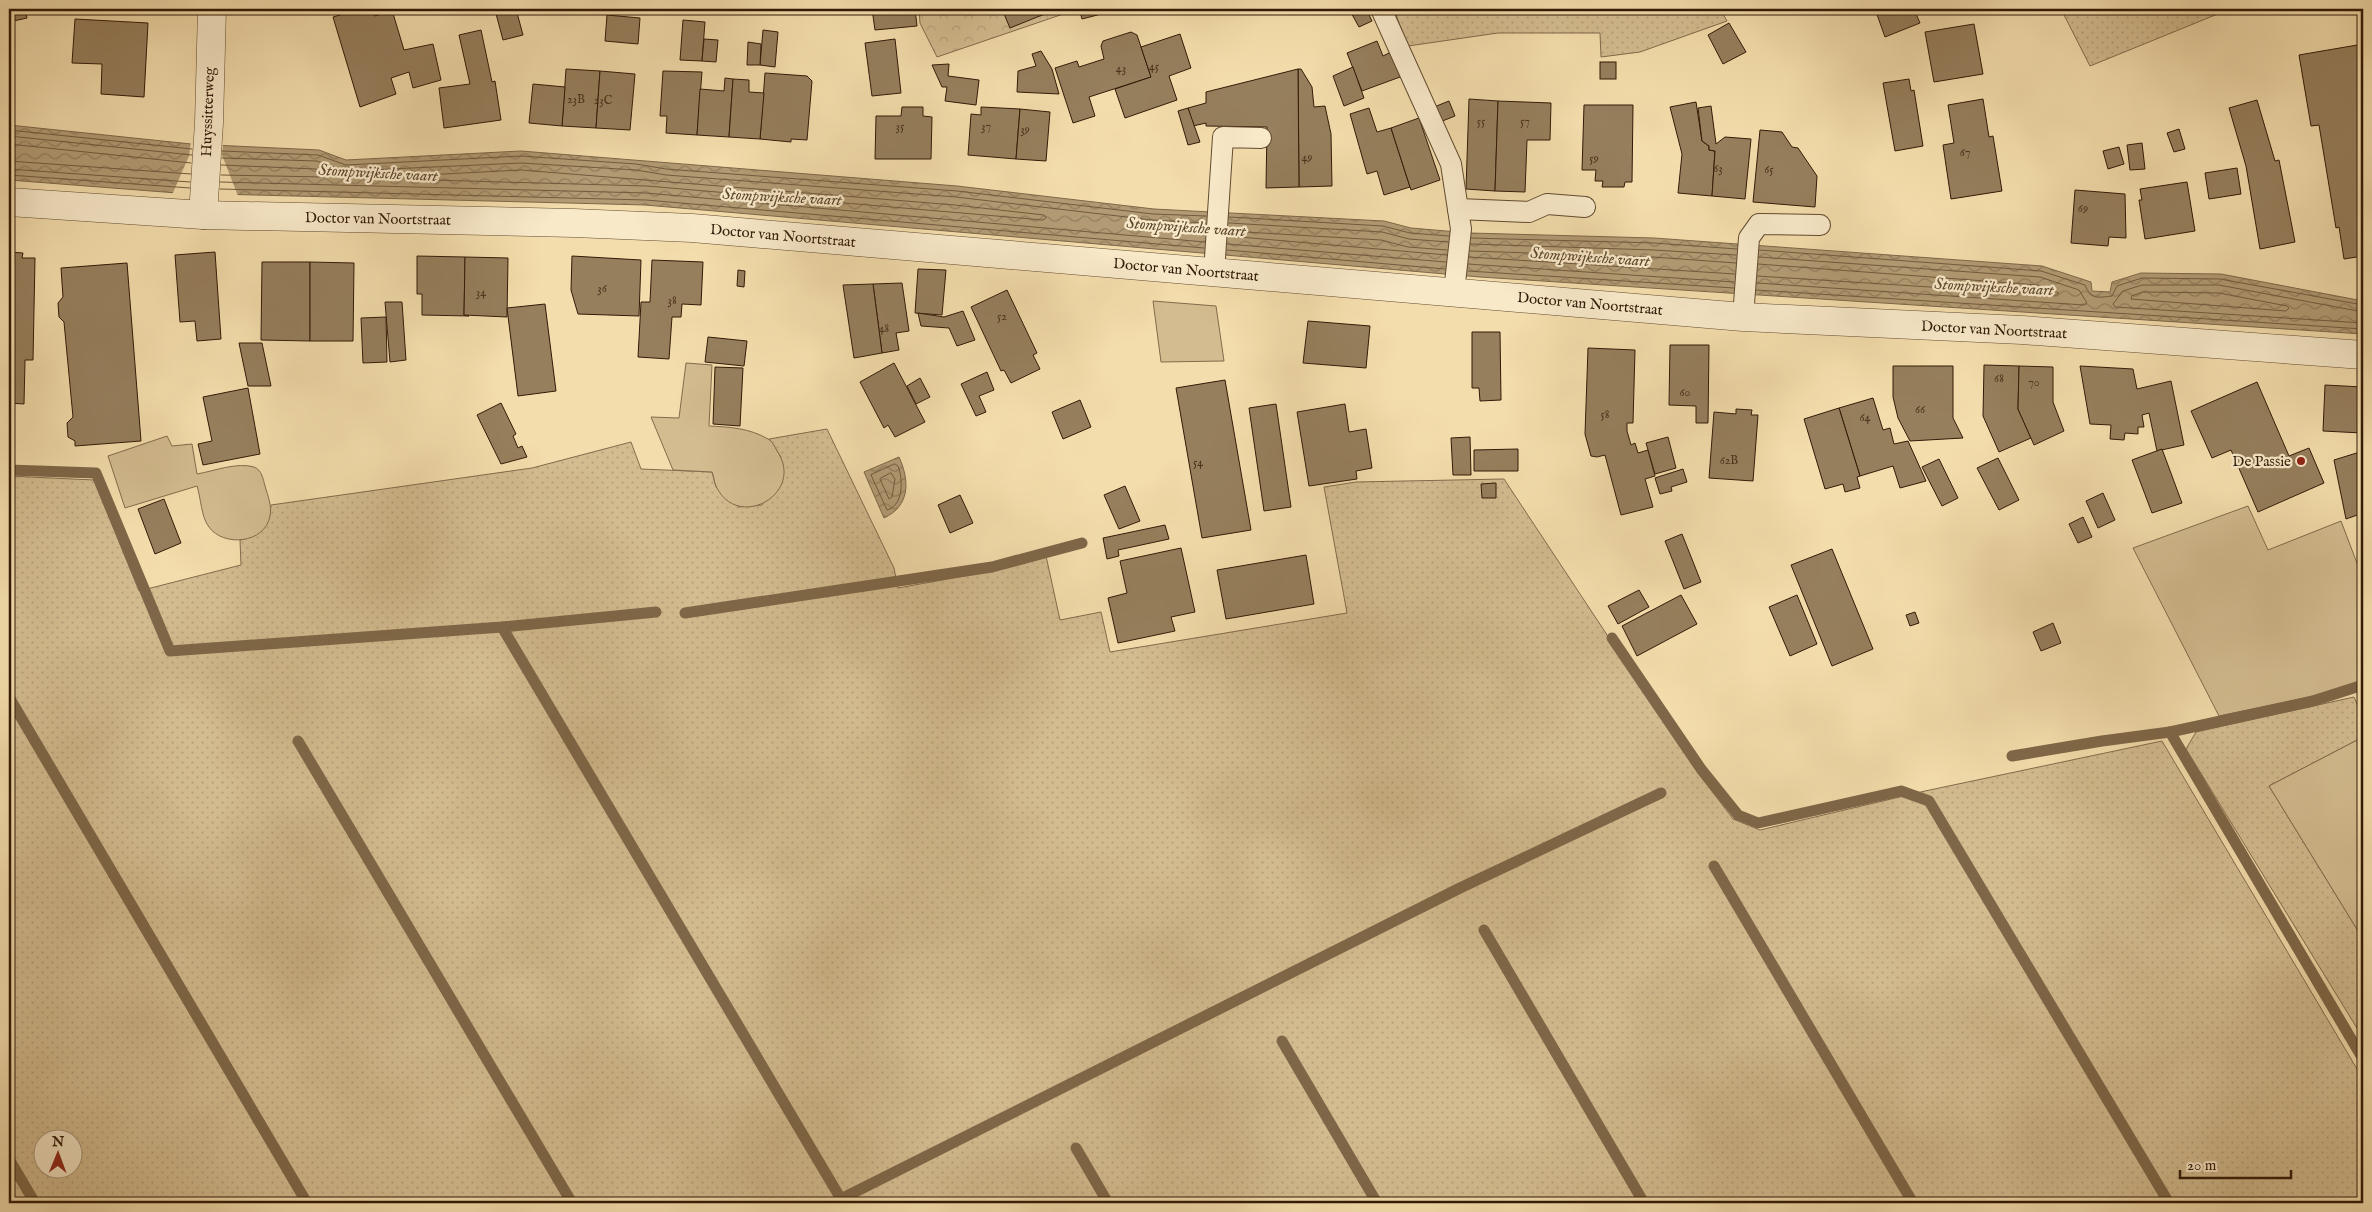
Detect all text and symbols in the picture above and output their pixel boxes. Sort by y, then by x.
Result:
house number: 45 [1149,59,1160,74]
house number: 43 [1116,61,1126,76]
street label: Huyssitterweg [197,66,219,157]
house number: 23B [567,92,585,107]
house number: 23C [594,93,613,108]
house number: 55 [1477,114,1486,129]
house number: 57 [1520,114,1530,129]
house number: 35 [896,119,905,134]
house number: 37 [981,119,991,134]
house number: 39 [1020,122,1030,137]
house number: 67 [1960,145,1970,160]
house number: 49 [1301,150,1313,165]
house number: 59 [1589,151,1599,166]
water label: Stompwijksche vaart [318,161,439,187]
house number: 63 [1713,161,1723,176]
house number: 65 [1764,162,1774,177]
water label: Stompwijksche vaart [722,185,843,211]
house number: 69 [2078,201,2088,216]
street label: Doctor van Noortstraat [305,208,451,230]
water label: Stompwijksche vaart [1126,214,1247,242]
street label: Doctor van Noortstraat [709,220,857,252]
water label: Stompwijksche vaart [1530,244,1651,272]
street label: Doctor van Noortstraat [1112,254,1260,286]
water label: Stompwijksche vaart [1934,275,2055,301]
house number: 36 [597,281,608,296]
house number: 34 [476,285,486,300]
street label: Doctor van Noortstraat [1516,288,1664,320]
house number: 38 [667,293,677,308]
house number: 52 [997,309,1007,324]
street label: Doctor van Noortstraat [1920,317,2068,343]
house number: 48 [879,321,890,336]
house number: 68 [1994,371,2004,386]
house number: 70 [2028,375,2040,390]
house number: 60 [1680,385,1691,400]
house number: 66 [1915,402,1926,417]
house number: 58 [1600,407,1610,422]
house number: 64 [1860,410,1871,425]
place label: De Passie [2232,452,2291,471]
house number: 62B [1720,453,1738,468]
house number: 54 [1193,455,1203,470]
marker: De Passie [2295,455,2307,467]
north arrow [32,1130,82,1180]
text: N [51,1133,64,1151]
scale bar [2180,1147,2291,1179]
text: 20 m [2187,1156,2217,1175]

